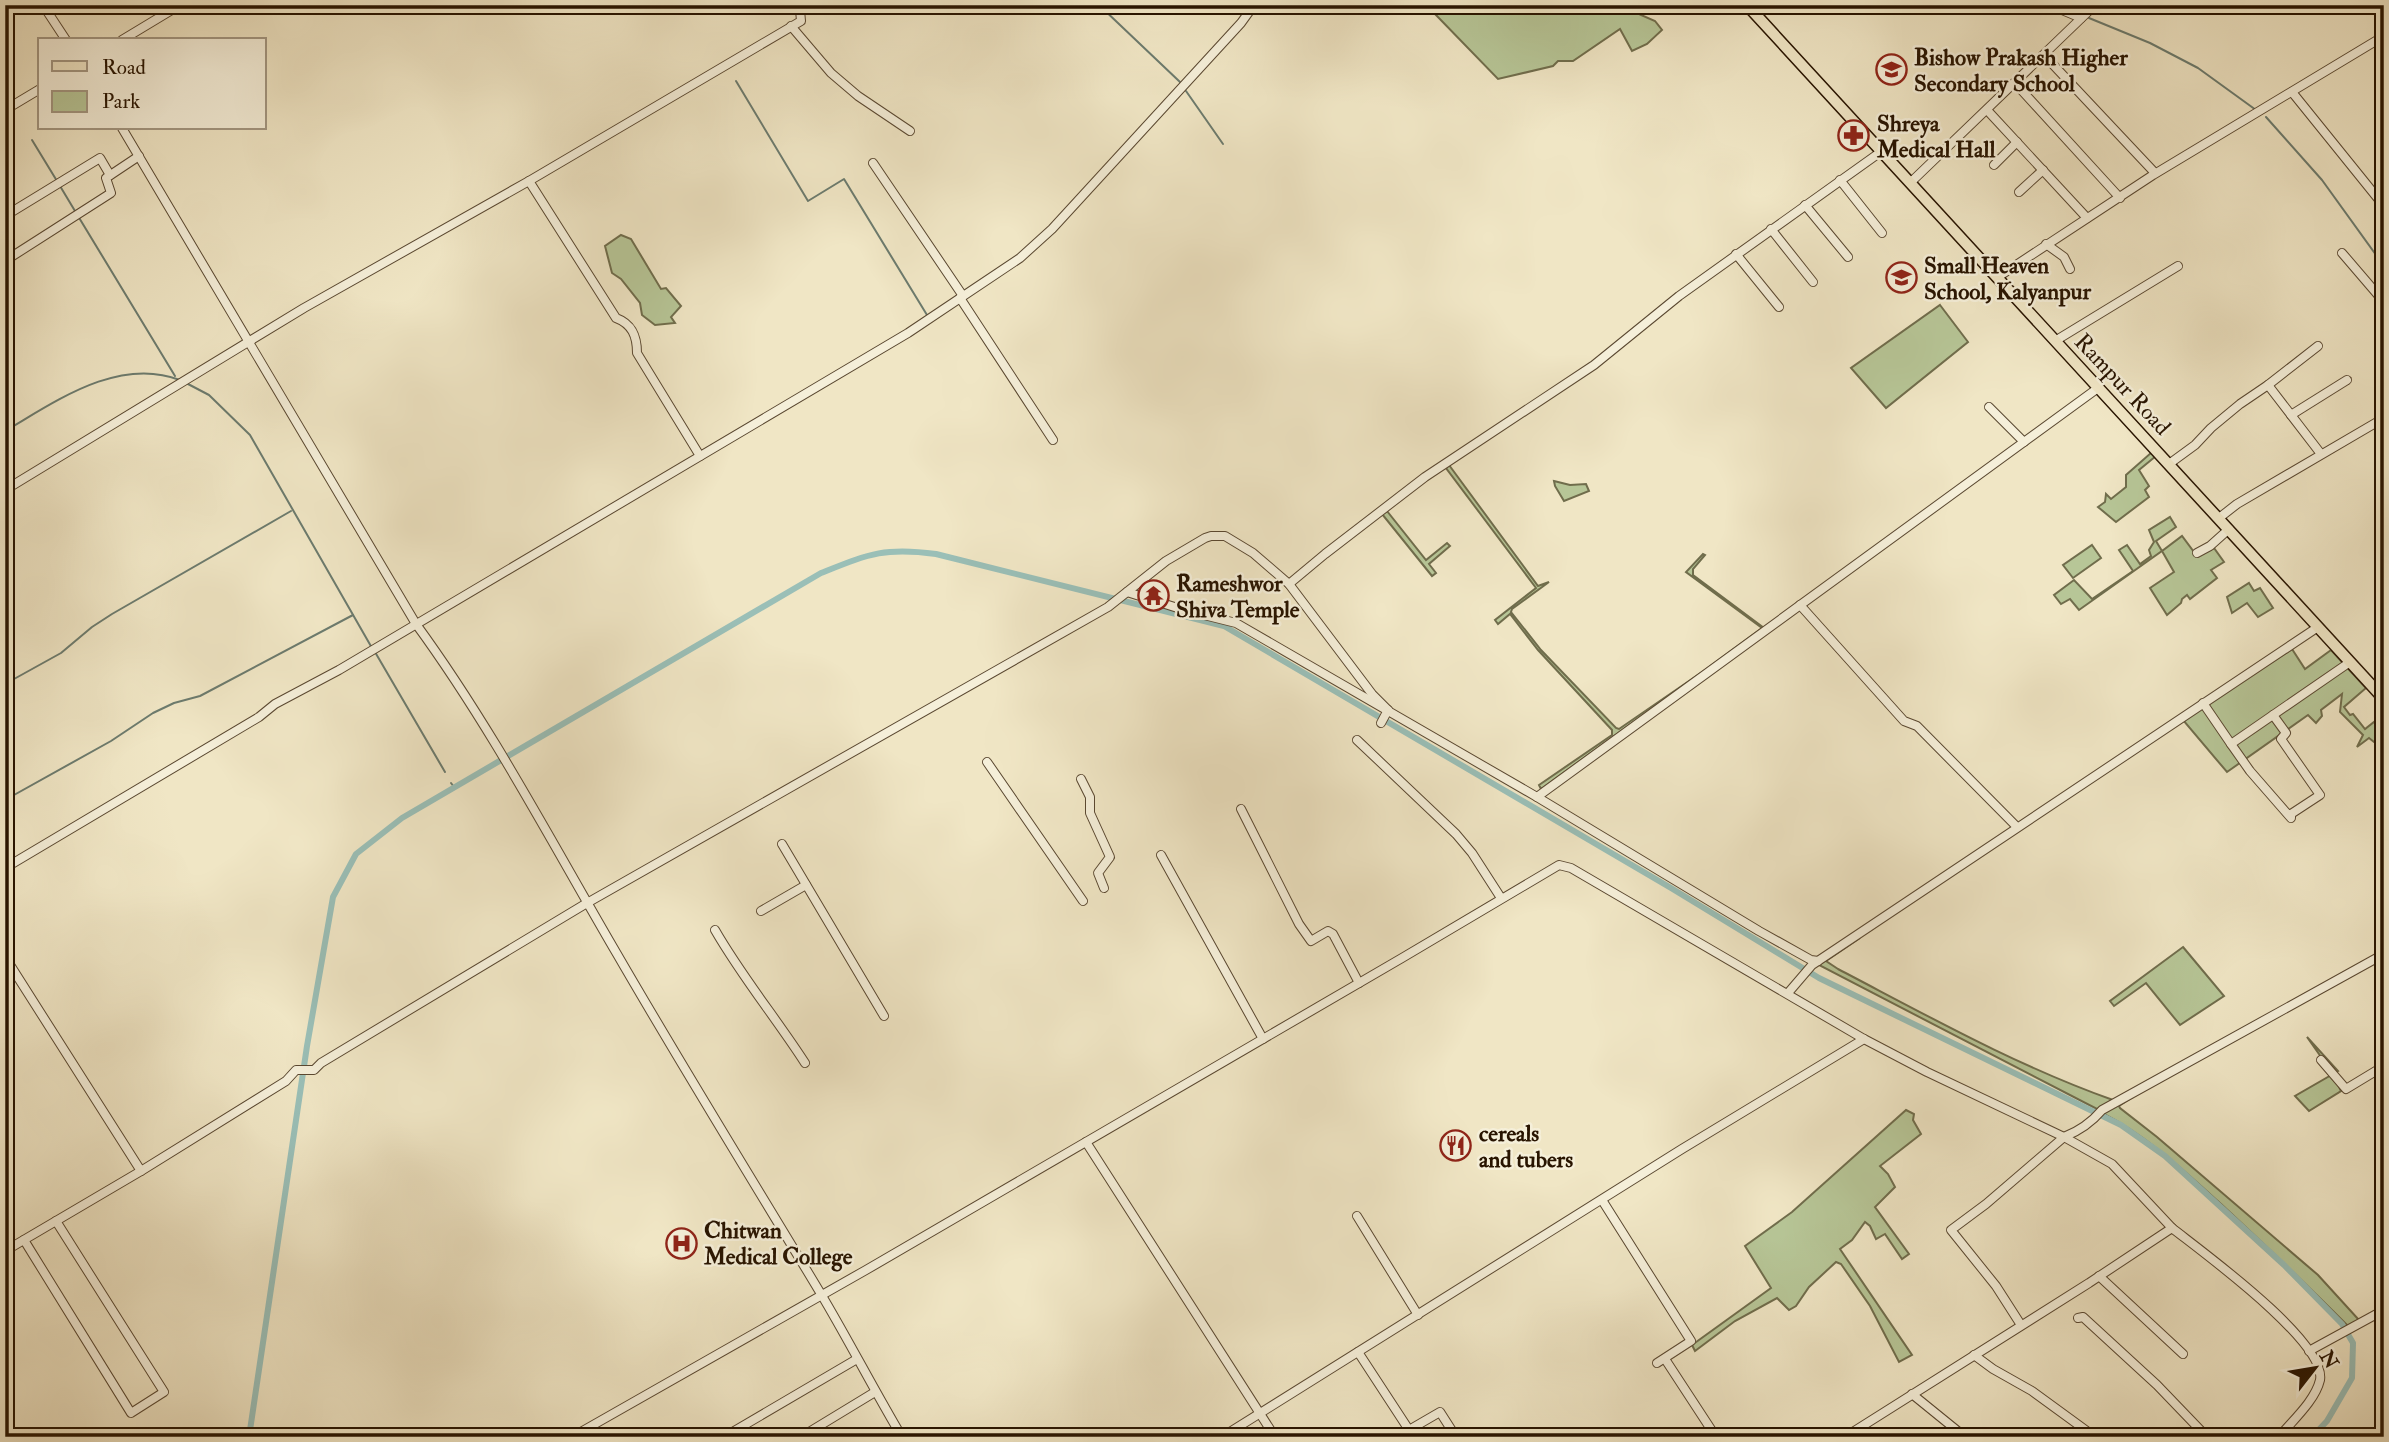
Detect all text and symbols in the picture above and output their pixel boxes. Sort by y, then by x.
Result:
legend [38,38,266,130]
place label: Bishow Prakash Higher Secondary School [1914,43,2128,99]
school or university icon: Bishow Prakash Higher Secondary School [1874,53,1908,87]
text: Road [102,54,147,81]
text: Park [102,88,140,115]
place label: Shreya Medical Hall [1876,109,1996,164]
pharmacy icon: Shreya Medical Hall [1837,119,1871,153]
place label: Small Heaven School, Kalyanpur [1924,251,2091,307]
school or university icon: Small Heaven School, Kalyanpur [1884,261,1918,295]
street label: Rampur Road [2067,327,2177,442]
place label: Rameshwor Shiva Temple [1176,569,1300,625]
temple icon: Rameshwor Shiva Temple [1136,579,1170,613]
place label: cereals and tubers [1479,1119,1573,1174]
restaurant icon: cereals and tubers [1439,1129,1473,1163]
place label: Chitwan Medical College [703,1216,853,1272]
hospital icon: Chitwan Medical College [664,1226,698,1260]
north arrow [2280,1334,2350,1404]
text: N [2314,1345,2344,1374]

